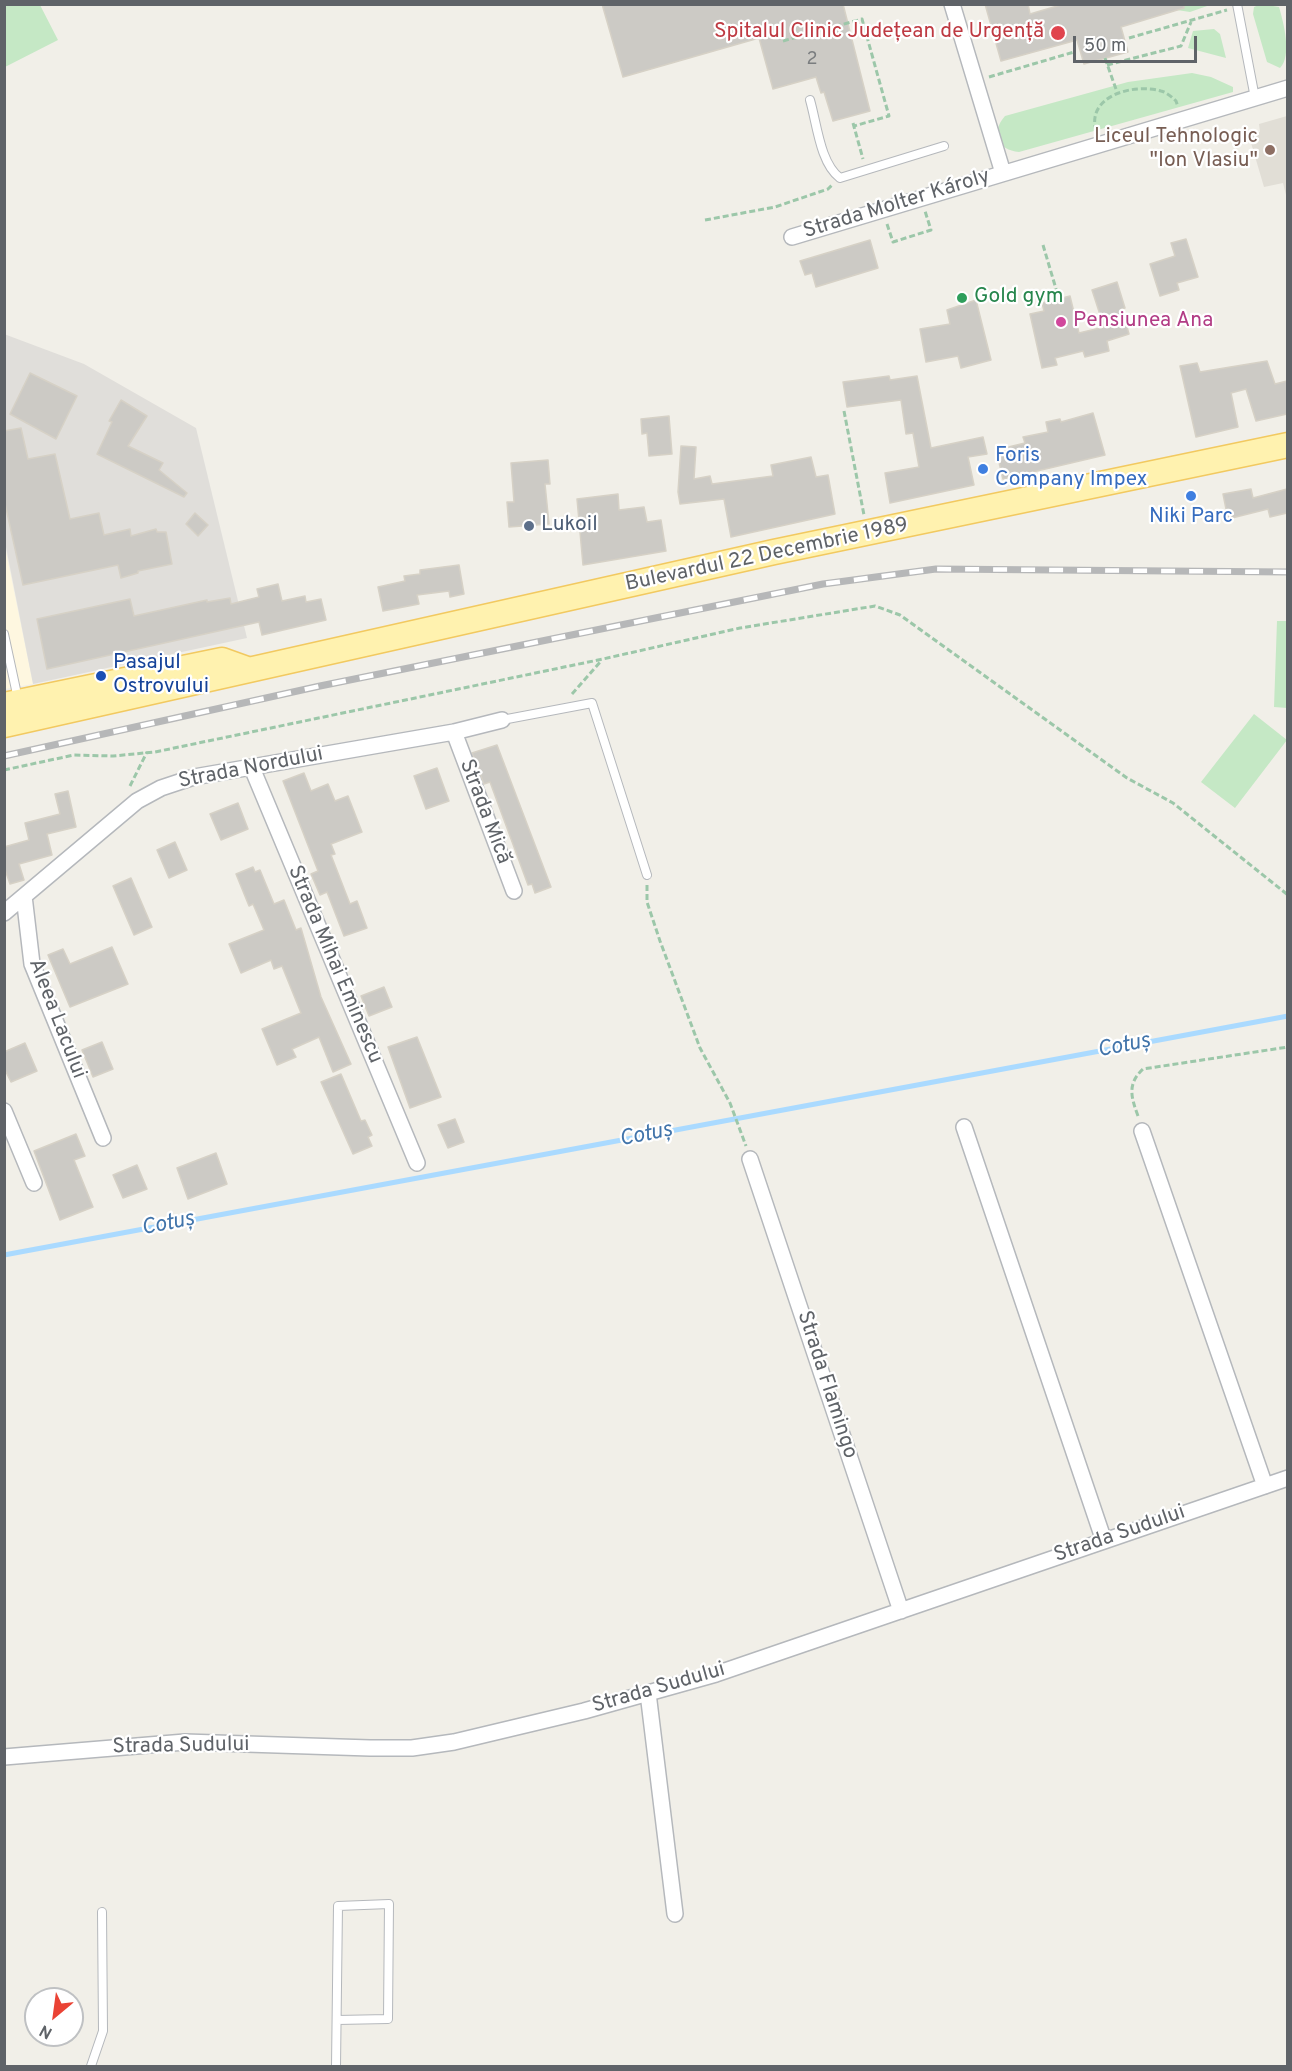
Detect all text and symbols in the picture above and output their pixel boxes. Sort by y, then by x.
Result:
place label: Spitalul Clinic Județean de Urgență [714,20,1044,46]
marker: Spitalul Clinic Județean de Urgență [1049,24,1067,42]
scale bar [1076,24,1200,62]
text: 50 m [1084,35,1126,58]
house number: 2 [806,49,818,71]
place label: Liceul Tehnologic "Ion Vlasiu" [1094,125,1258,175]
marker: Liceul Tehnologic "Ion Vlasiu" [1263,143,1277,157]
street label: Strada Molter Károly [801,165,993,245]
place label: Gold gym [974,285,1064,311]
marker: Gold gym [955,291,969,305]
place label: Pensiunea Ana [1073,309,1213,335]
marker: Pensiunea Ana [1054,315,1068,329]
place label: Foris Company Impex [995,444,1147,494]
marker: Foris Company Impex [976,462,990,476]
marker: Niki Parc [1184,489,1198,503]
place label: Niki Parc [1149,505,1233,531]
place label: Lukoil [541,513,598,539]
street label: Bulevardul 22 Decembrie 1989 [623,514,911,598]
marker: Lukoil [522,519,536,533]
place label: Pasajul Ostrovului [113,651,209,701]
marker: Pasajul Ostrovului [94,669,108,683]
street label: Strada Nordului [177,743,325,795]
street label: Strada Mică [453,756,515,868]
street label: Strada Mihai Eminescu [281,862,387,1068]
street label: Aleea Lacului [22,955,90,1083]
water label: Cotuș [1095,1029,1153,1065]
water label: Cotuș [617,1118,675,1154]
water label: Cotuș [139,1207,197,1243]
street label: Strada Flamingo [790,1308,862,1462]
street label: Strada Sudului [1051,1501,1189,1569]
street label: Strada Sudului [590,1658,728,1720]
street label: Strada Sudului [112,1733,250,1761]
north arrow [24,1987,84,2047]
text: N [36,2019,56,2043]

